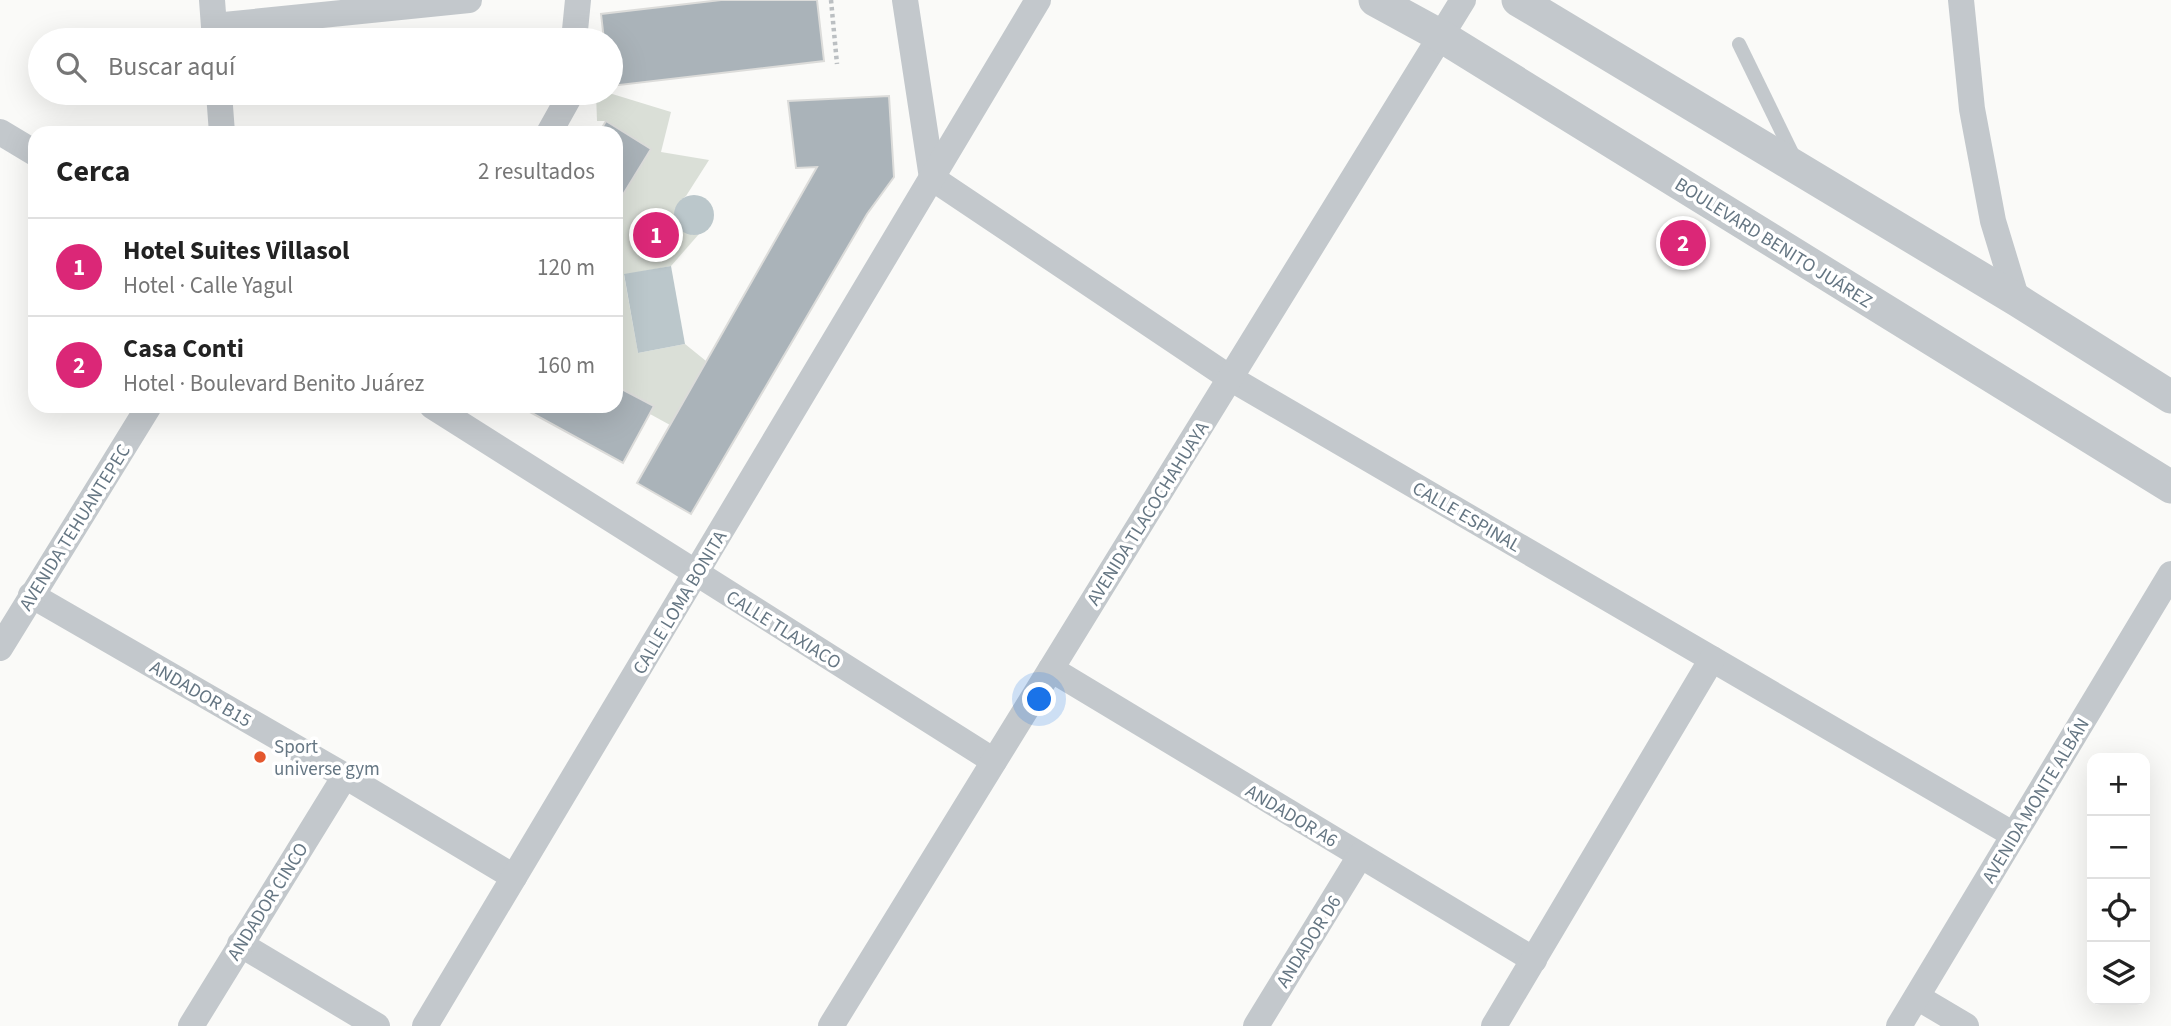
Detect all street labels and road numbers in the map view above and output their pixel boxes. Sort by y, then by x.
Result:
street label: BOULEVARD BENITO JUÁREZ [1669,171,1877,315]
street label: AVENIDA TLACOCHAHUAYA [1081,416,1216,611]
street label: AVENIDA TEHUANTEPEC [13,439,138,616]
street label: CALLE ESPINAL [1407,475,1525,559]
street label: CALLE LOMA BONITA [627,525,734,680]
street label: CALLE TLAXIACO [720,584,846,676]
street label: ANDADOR B15 [144,654,256,734]
street label: AVENIDA MONTE ALBÁN [1976,713,2096,889]
street label: ANDADOR A6 [1240,778,1342,854]
street label: ANDADOR CINCO [221,838,315,966]
street label: ANDADOR D6 [1270,890,1348,993]

